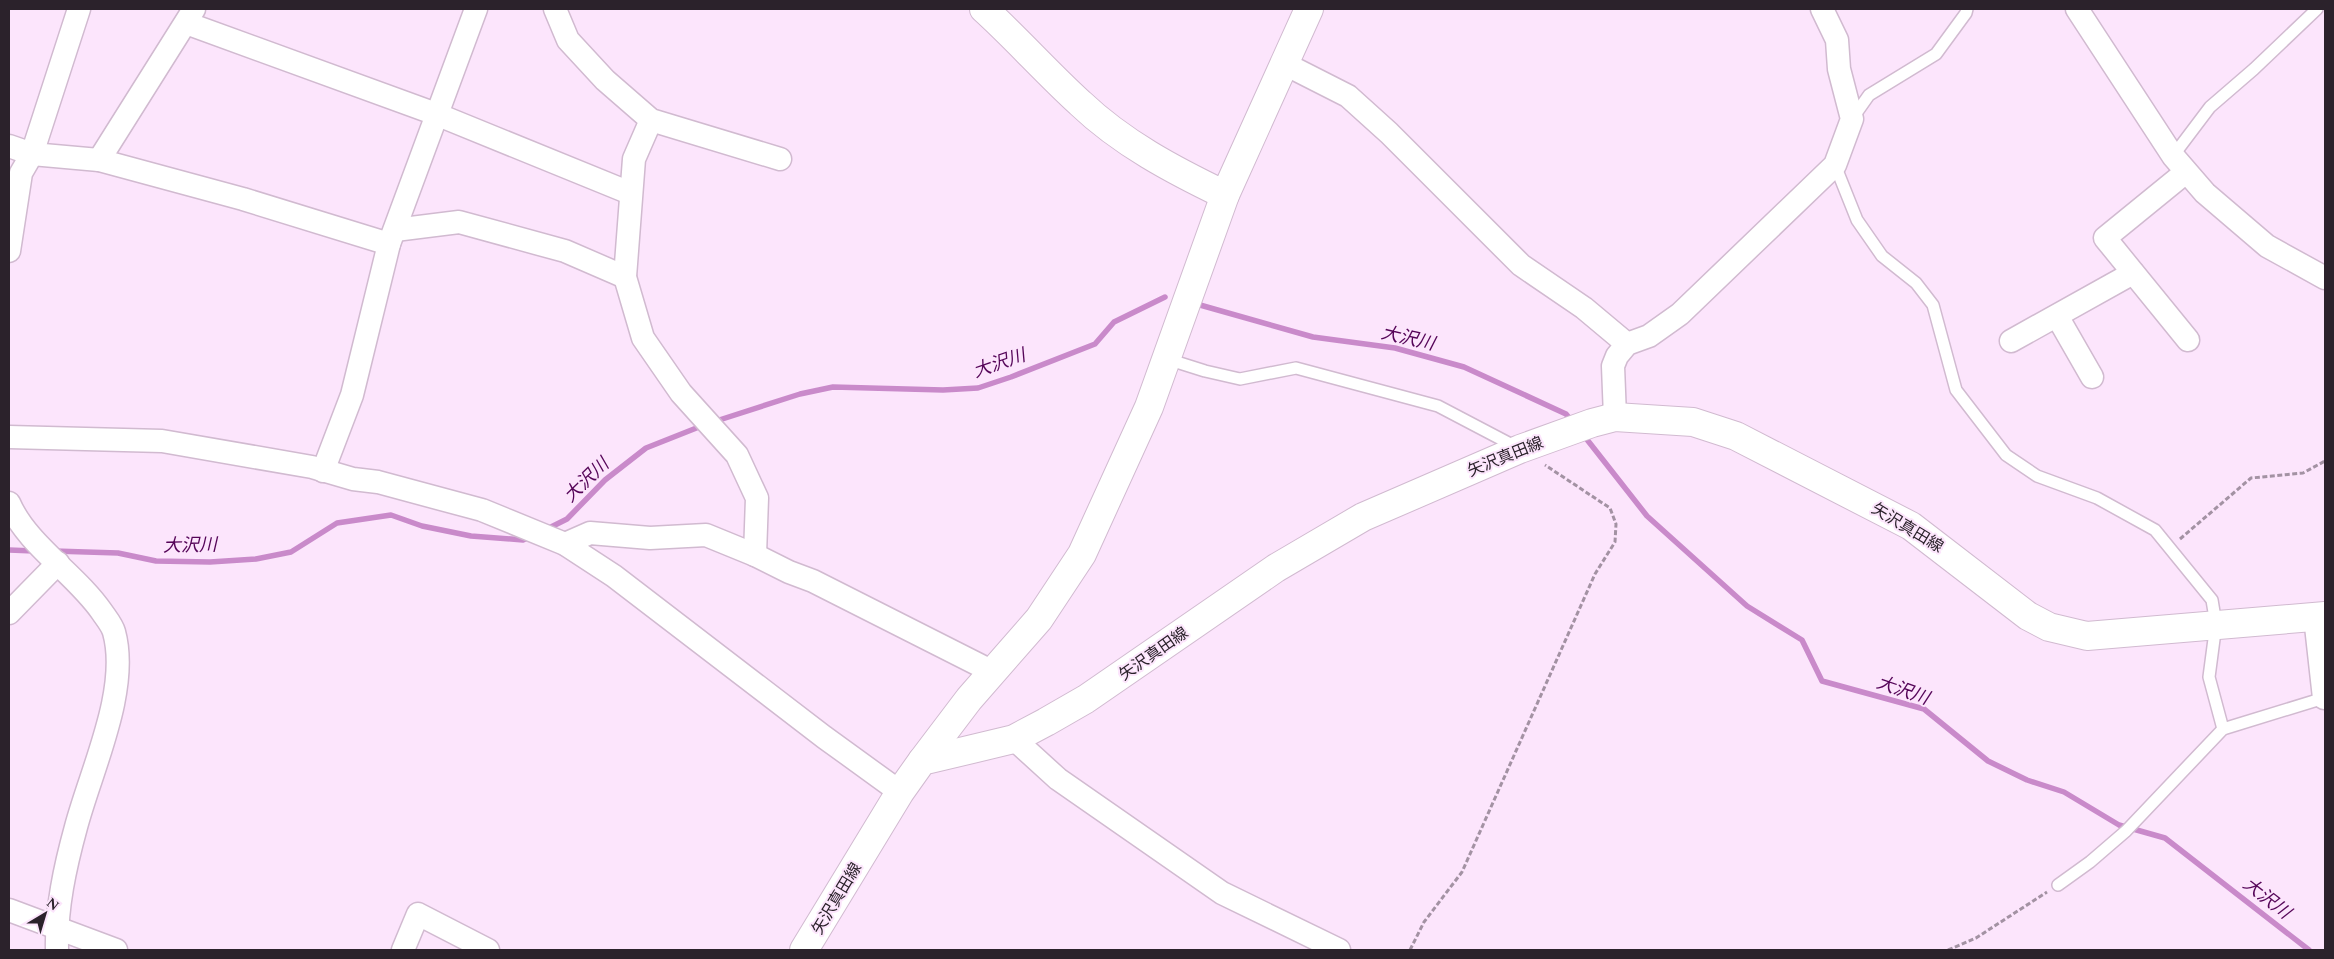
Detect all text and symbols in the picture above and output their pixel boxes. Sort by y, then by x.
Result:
water label: 大沢川 [1379,319,1439,358]
water label: 大沢川 [969,341,1031,385]
street label: 矢沢真田線 [1464,431,1547,483]
water label: 大沢川 [558,451,617,509]
street label: 矢沢真田線 [1867,497,1948,559]
water label: 大沢川 [163,531,219,559]
street label: 矢沢真田線 [1114,621,1193,687]
water label: 大沢川 [1873,669,1935,713]
street label: 矢沢真田線 [806,858,868,939]
water label: 大沢川 [2237,871,2298,927]
north arrow [20,889,70,939]
text: N [42,892,64,916]

